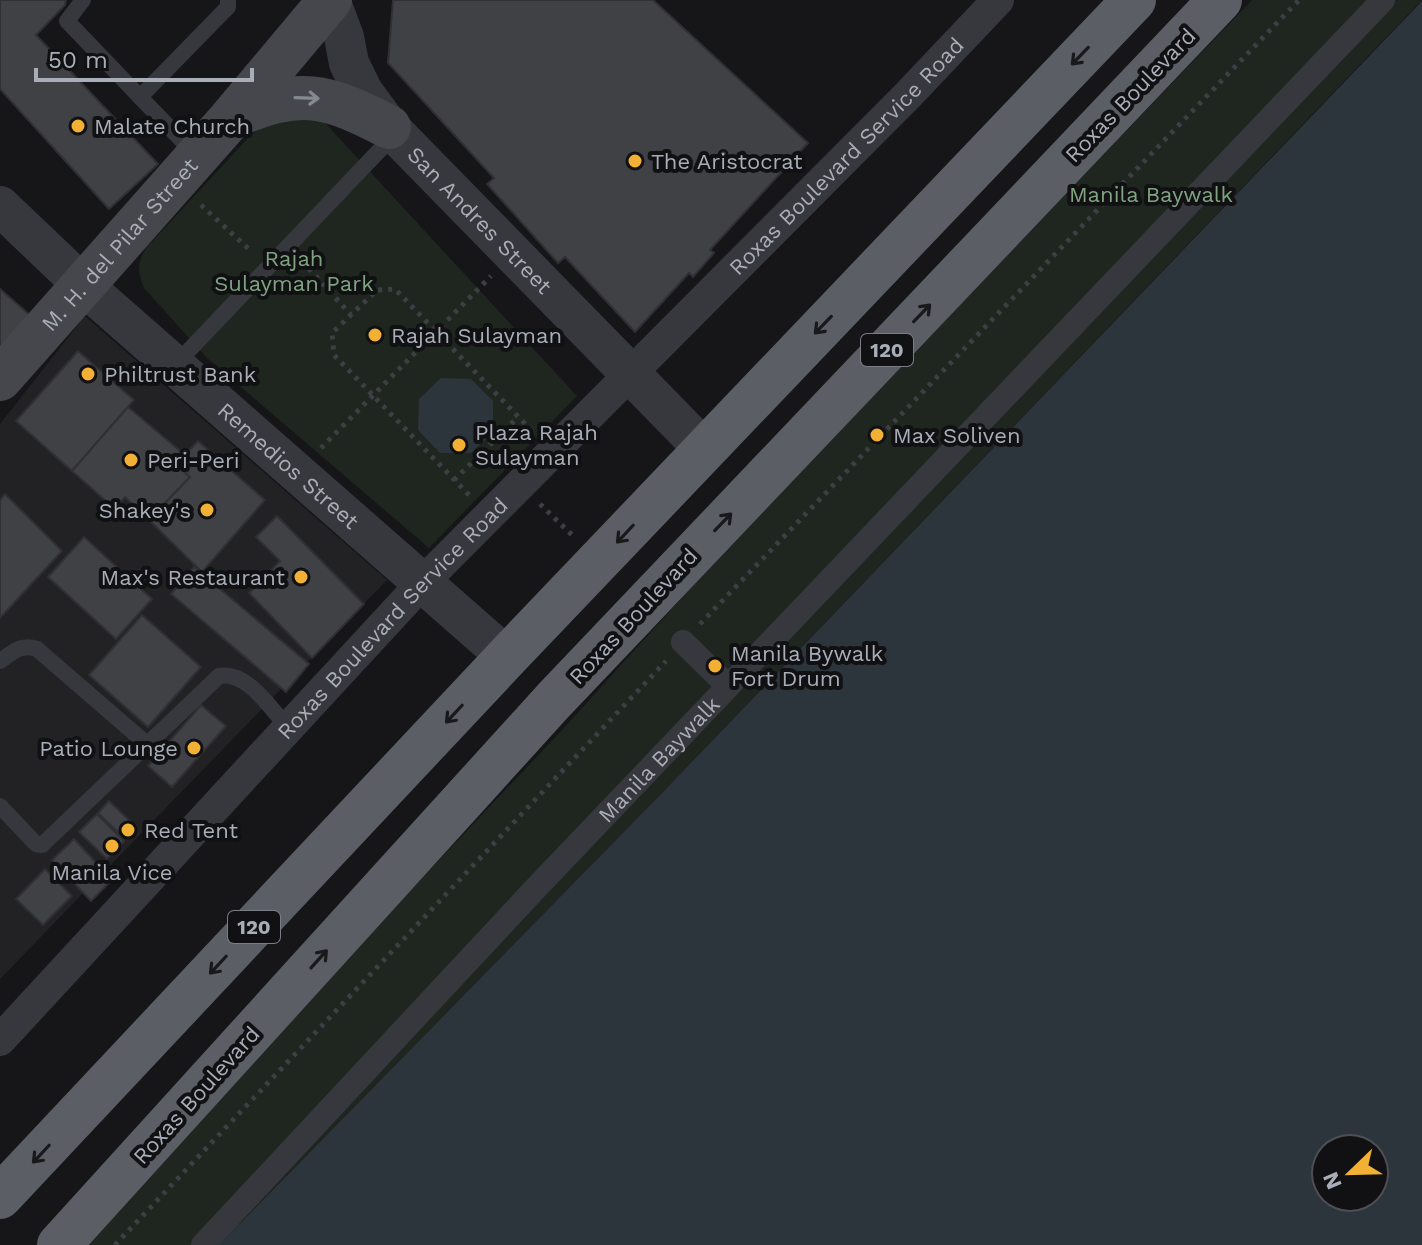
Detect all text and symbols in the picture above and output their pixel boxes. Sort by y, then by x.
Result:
street label: Roxas Boulevard [1060,23,1201,167]
scale bar [36,32,252,82]
street label: Roxas Boulevard Service Road [724,32,969,280]
text: 50 m [48,46,108,74]
one-way arrow [1070,46,1089,66]
one-way arrow [293,91,320,106]
place label: Malate Church [94,114,250,139]
marker: Malate Church [69,117,87,135]
street label: San Andres Street [402,142,557,299]
place label: The Aristocrat [651,149,802,174]
marker: The Aristocrat [626,152,644,170]
street label: M. H. del Pilar Street [37,153,203,336]
park label: Manila Baywalk [1069,182,1233,207]
park label: Rajah Sulayman Park [214,246,374,296]
one-way arrow [912,303,931,323]
one-way arrow [813,315,832,335]
place label: Rajah Sulayman [391,323,562,348]
marker: Rajah Sulayman [366,326,384,344]
road number: 120 [861,334,913,366]
place label: Philtrust Bank [104,362,256,387]
marker: Philtrust Bank [79,365,97,383]
street label: Remedios Street [213,397,364,534]
place label: Plaza Rajah Sulayman [475,420,598,470]
place label: Max Soliven [893,423,1021,448]
marker: Max Soliven [868,426,886,444]
marker: Plaza Rajah Sulayman [450,436,468,454]
place label: Peri-Peri [147,448,240,473]
marker: Peri-Peri [122,451,140,469]
street label: Roxas Boulevard Service Road [272,493,513,744]
place label: Shakey's [99,498,191,523]
marker: Shakey's [198,501,216,519]
one-way arrow [713,512,732,532]
one-way arrow [616,524,634,544]
street label: Roxas Boulevard [564,543,703,689]
place label: Max's Restaurant [101,565,285,590]
marker: Max's Restaurant [292,568,310,586]
place label: Manila Bywalk Fort Drum [731,641,883,691]
marker: Manila Bywalk Fort Drum [706,657,724,675]
street label: Manila Baywalk [593,692,725,828]
one-way arrow [445,703,463,723]
place label: Patio Lounge [39,736,178,761]
marker: Patio Lounge [185,739,203,757]
place label: Red Tent [144,818,238,843]
marker: Red Tent [119,821,137,839]
marker: Manila Vice [103,837,121,855]
place label: Manila Vice [51,860,173,885]
road number: 120 [228,911,280,943]
one-way arrow [310,950,328,970]
one-way arrow [210,954,228,974]
street label: Roxas Boulevard [128,1021,265,1169]
north arrow [1310,1133,1390,1213]
one-way arrow [31,1144,50,1164]
text: N [1317,1168,1347,1193]

